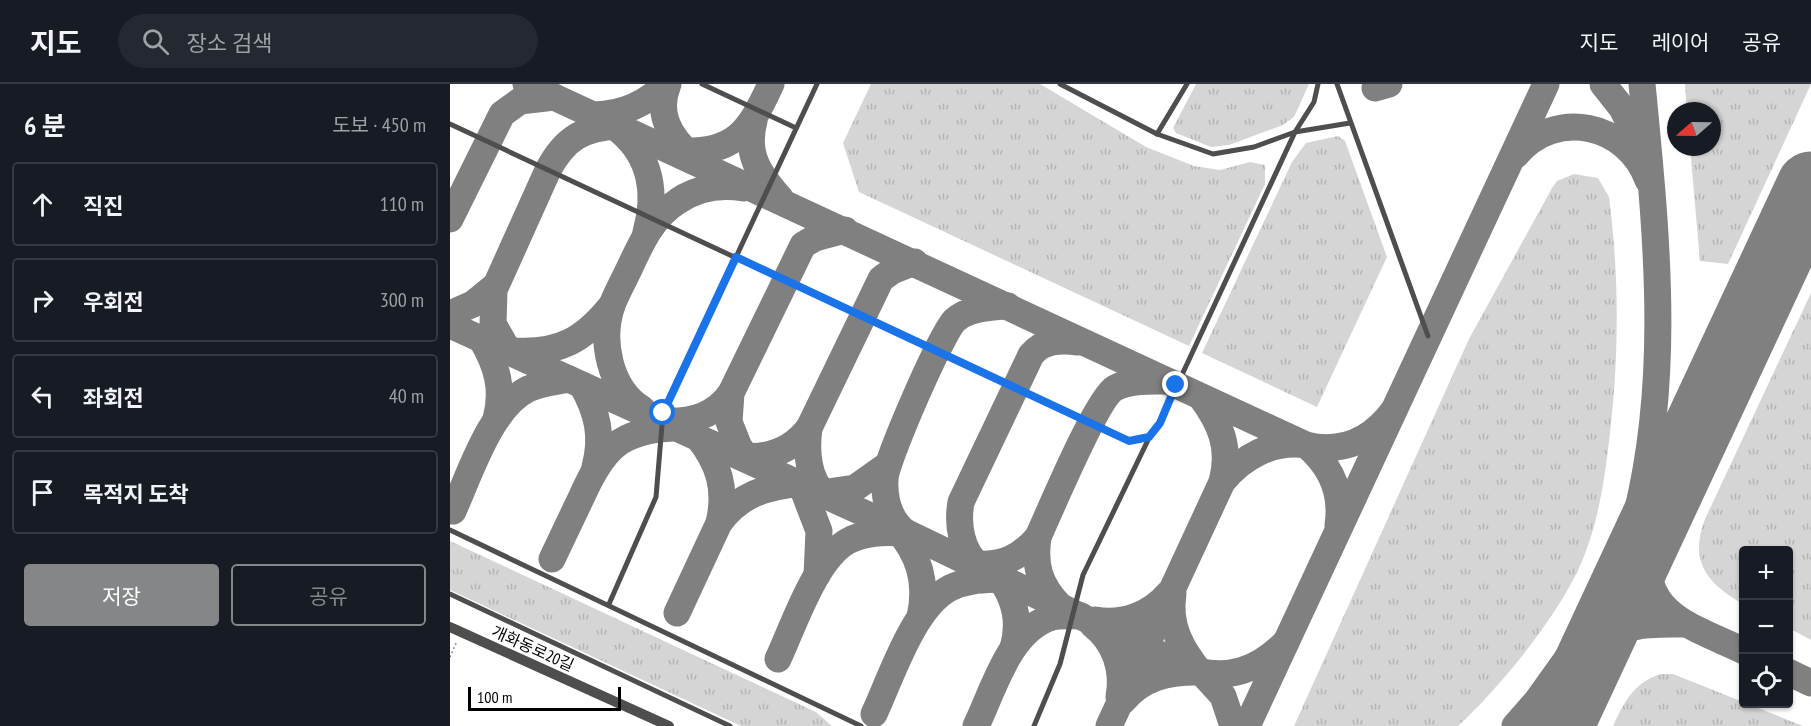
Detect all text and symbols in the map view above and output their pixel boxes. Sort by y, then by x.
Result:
search box [118,14,538,68]
text: 지도 [30,24,82,61]
icon: search [139,25,172,58]
text: 장소 검색 [187,29,272,57]
text: 지도 [1580,29,1618,56]
text: 레이어 [1651,29,1709,56]
text: 공유 [1742,29,1781,56]
north arrow [1667,102,1721,156]
text: 6 분 [24,109,66,142]
text: 도보 · 450 m [332,112,426,138]
icon: ahead [26,188,59,221]
text: 110 m [380,191,424,217]
text: 직진 [83,192,123,220]
icon: right [26,284,59,317]
text: 300 m [380,287,424,313]
text: 우회전 [83,288,144,316]
route end [1162,371,1188,397]
icon: left [26,380,59,413]
text: 40 m [389,383,424,409]
text: 좌회전 [83,384,144,412]
route start [649,399,675,425]
icon: arrive [26,476,59,509]
text: 목적지 도착 [83,480,189,508]
map controls [1739,546,1793,708]
button: + [1739,546,1793,600]
button: 저장 [24,564,219,626]
button: 공유 [231,564,426,626]
button: − [1739,600,1793,654]
street label: 개화동로20길 [489,621,577,675]
button: locate [1739,654,1793,708]
scale bar [468,684,621,712]
text: 100 m [477,687,512,707]

